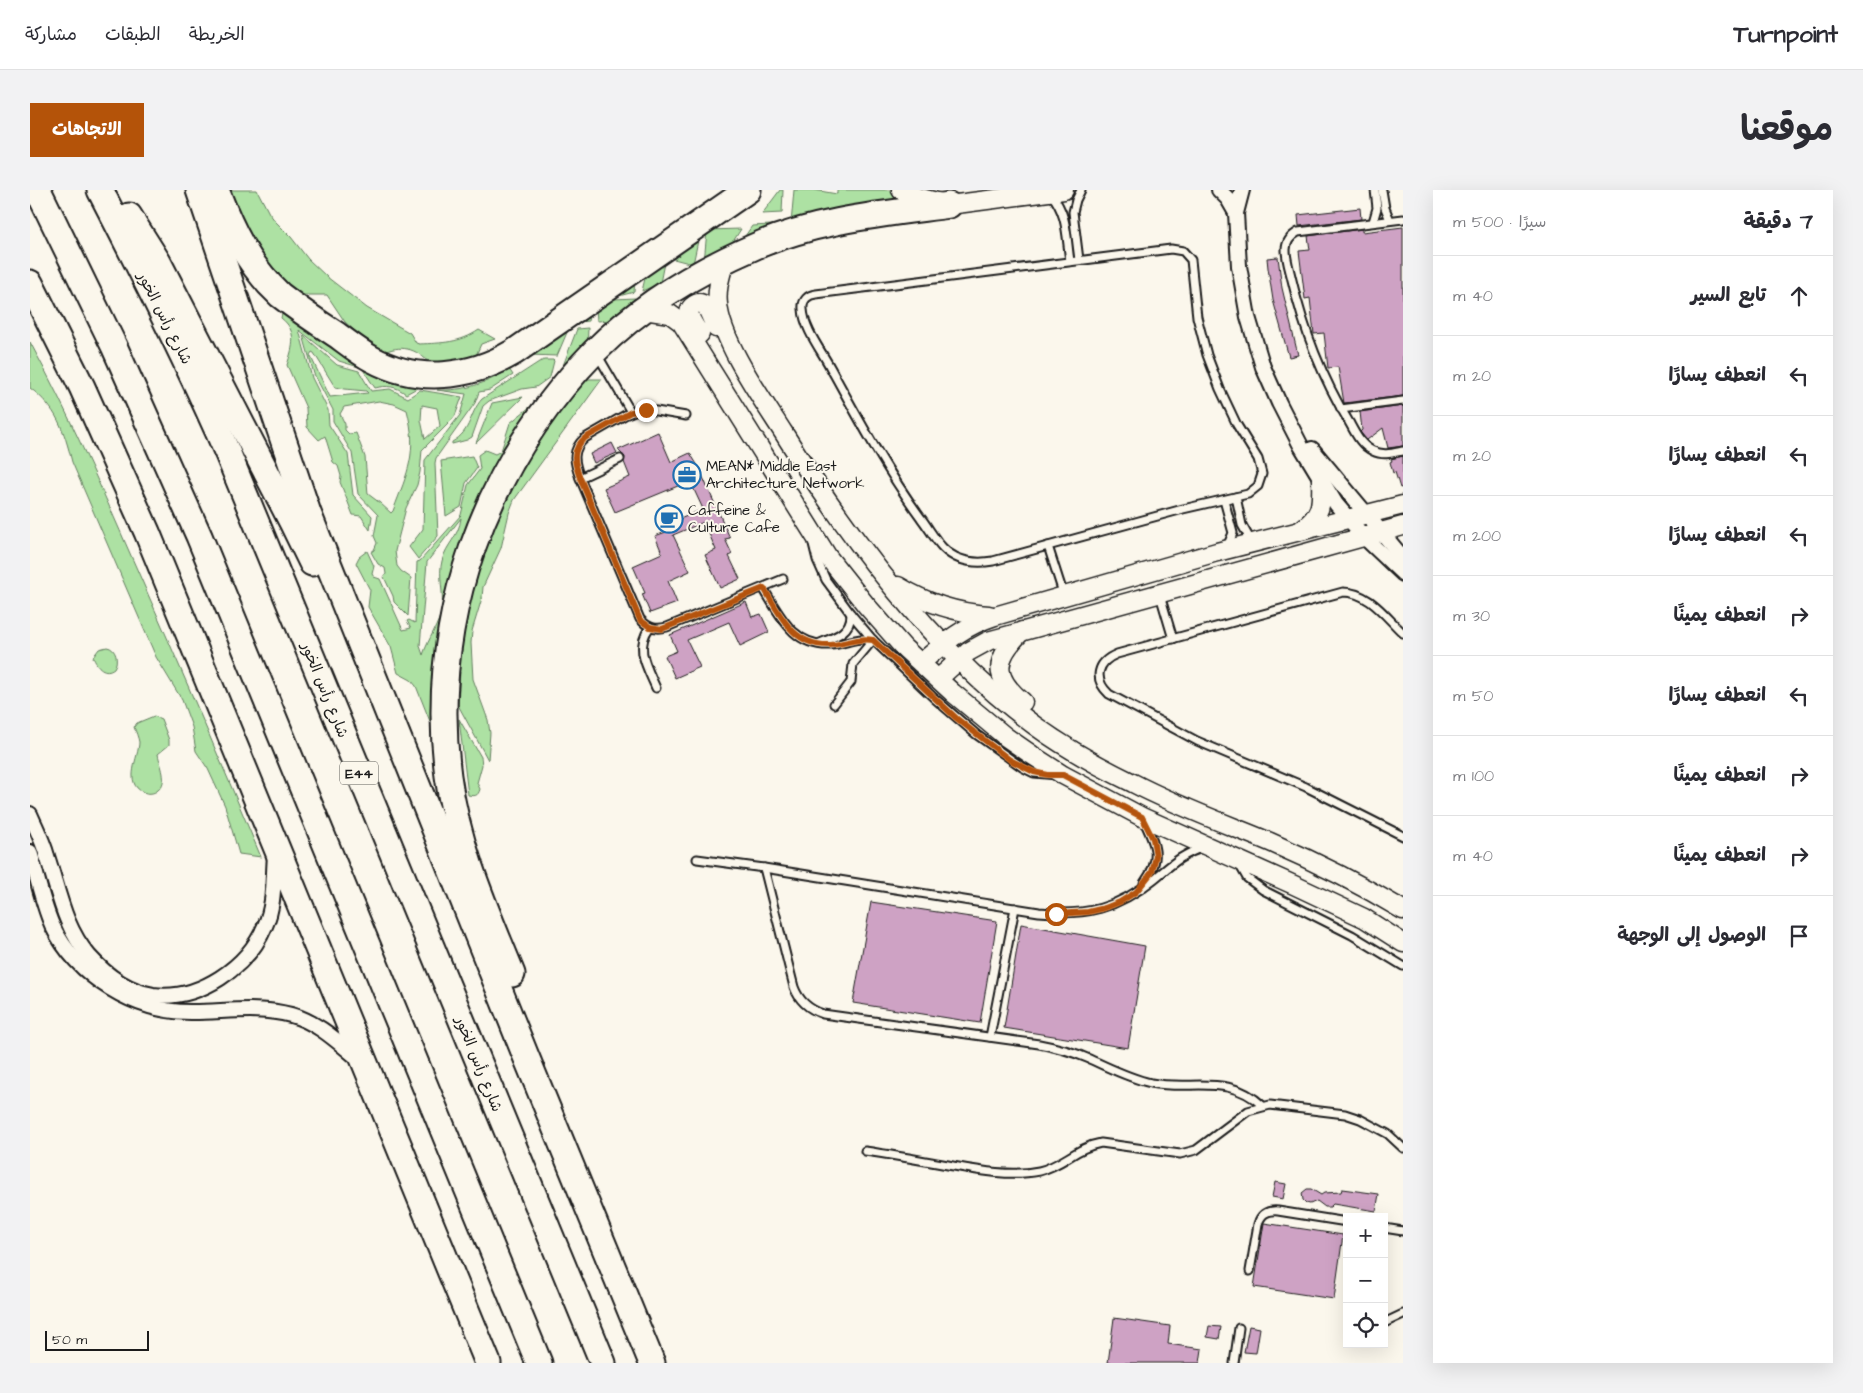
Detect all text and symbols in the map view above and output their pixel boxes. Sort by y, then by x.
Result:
text: Turnpoint [1733,18,1838,52]
text: مشاركة [25,22,77,47]
text: الطبقات [105,22,161,47]
text: الخريطة [189,22,245,47]
button: الاتجاهات [30,103,144,157]
text: موقعنا [1740,105,1833,154]
text: 7 دقيقة [1743,207,1813,236]
text: سيرًا · 500 m [1453,211,1546,233]
street label: شارع رأس الخور [132,267,197,368]
text: تابع السير [1691,282,1766,309]
icon: ahead [1785,282,1813,310]
text: 40 m [1453,285,1493,307]
text: انعطف يسارًا [1669,362,1766,389]
icon: left [1785,362,1813,390]
text: 20 m [1453,365,1491,387]
route end [635,399,658,422]
text: انعطف يسارًا [1669,442,1766,469]
icon: left [1785,442,1813,470]
text: 20 m [1453,445,1491,467]
place label: MEAN* Middle East Architecture Network [706,456,864,494]
office icon: MEAN* Middle East Architecture Network [672,460,702,490]
place label: Caffeine & Culture Cafe [688,500,780,538]
cafe icon: Caffeine & Culture Cafe [654,504,684,534]
text: انعطف يسارًا [1669,522,1766,549]
icon: left [1785,522,1813,550]
text: 200 m [1453,525,1501,547]
text: انعطف يمينًا [1674,602,1766,629]
icon: right [1785,602,1813,630]
text: 30 m [1453,605,1490,627]
street label: شارع رأس الخور [295,638,353,741]
text: انعطف يسارًا [1669,682,1766,709]
icon: left [1785,682,1813,710]
text: 50 m [1453,685,1493,707]
road number: E44 [340,762,378,784]
text: انعطف يمينًا [1674,762,1766,789]
icon: right [1785,762,1813,790]
text: 100 m [1453,765,1494,787]
text: انعطف يمينًا [1674,842,1766,869]
icon: right [1785,842,1813,870]
text: 40 m [1453,845,1493,867]
route start [1045,903,1068,926]
text: الوصول إلى الوجهة [1617,922,1766,949]
icon: arrive [1785,922,1813,950]
street label: شارع رأس الخور [449,1012,507,1115]
map controls [1343,1213,1388,1348]
button: + [1343,1213,1388,1258]
button: − [1343,1258,1388,1303]
button: locate [1343,1303,1388,1348]
scale bar [45,1328,149,1351]
text: 50 m [52,1330,87,1350]

